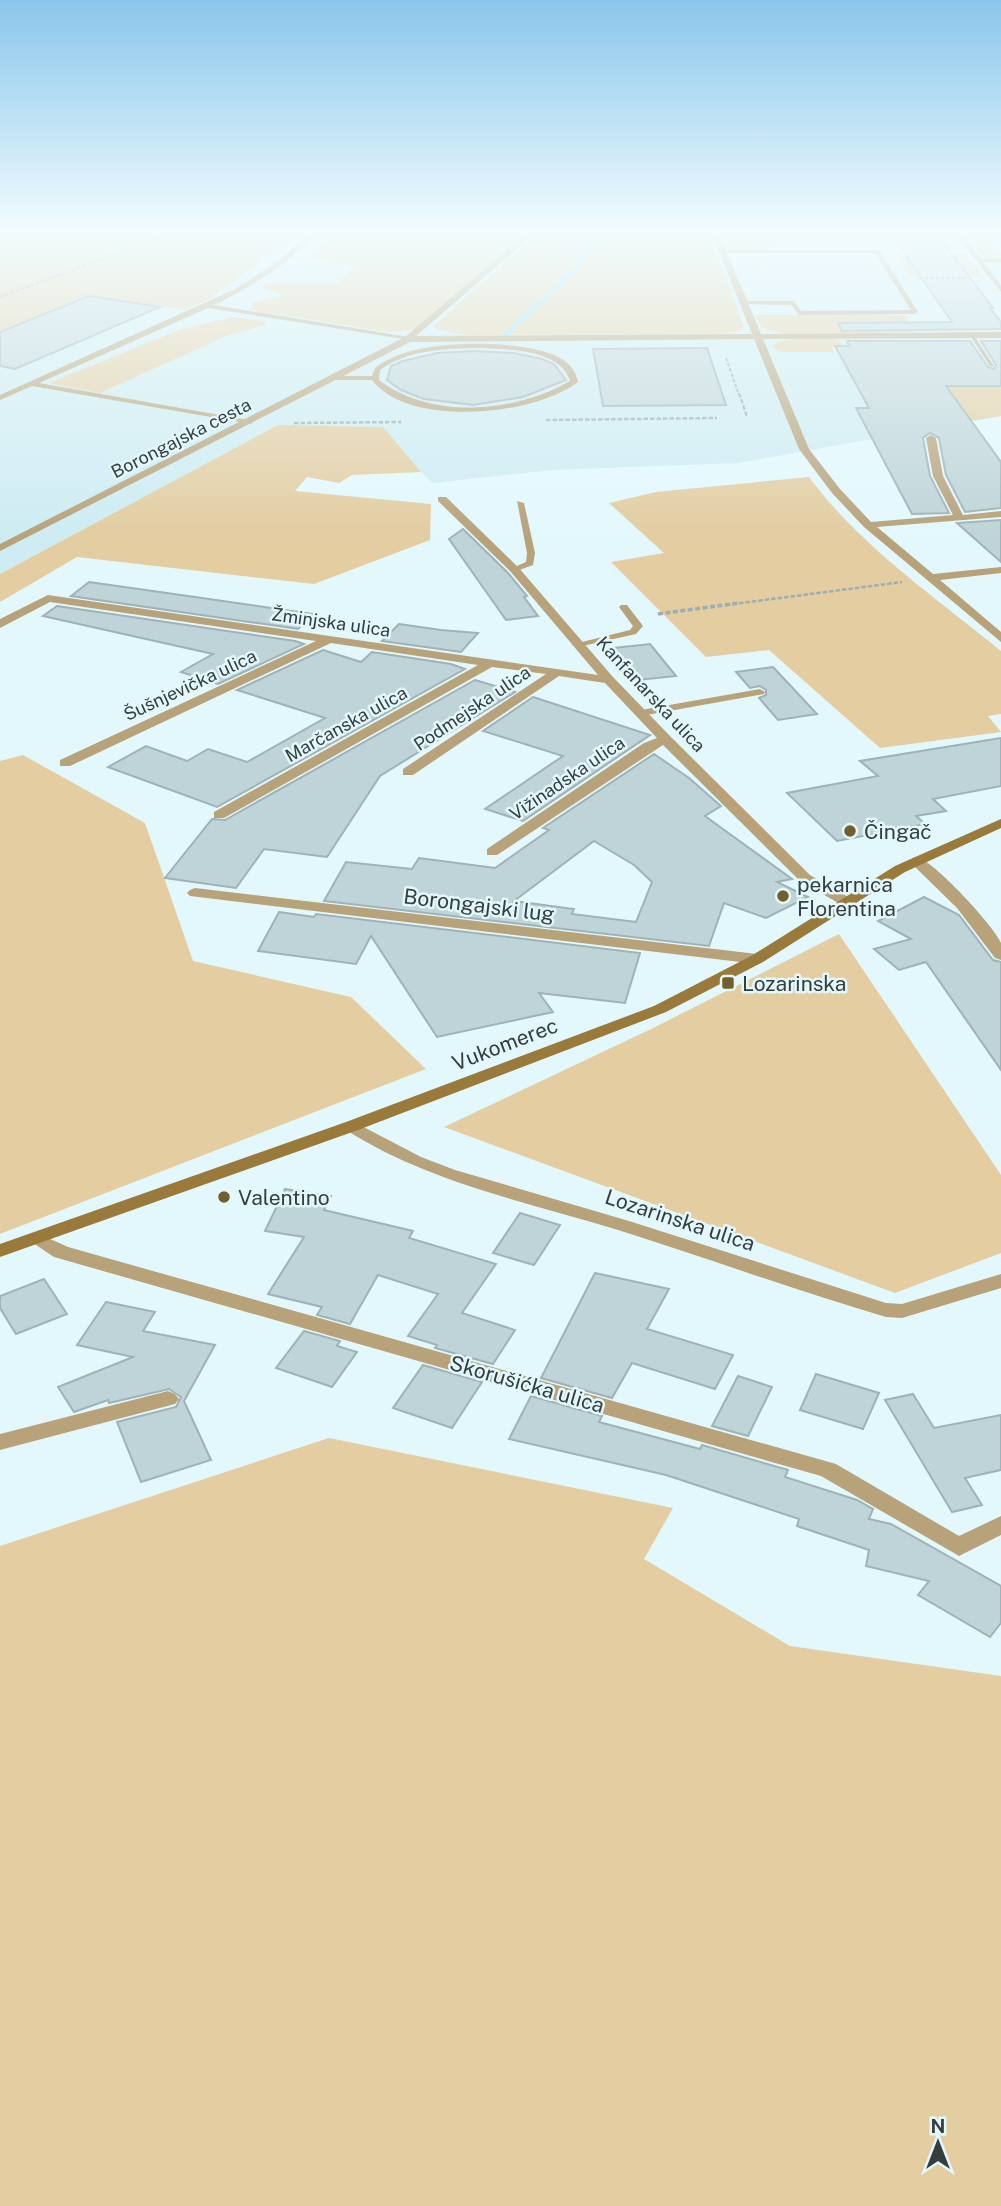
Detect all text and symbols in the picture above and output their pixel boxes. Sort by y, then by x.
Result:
street label: Borongajska cesta [108,394,254,482]
street label: Žminjska ulica [270,603,392,641]
street label: Kanfanarska ulica [592,632,710,756]
street label: Šušnjevička ulica [120,645,260,725]
street label: Podmejska ulica [410,661,534,755]
street label: Marčanska ulica [281,682,411,766]
street label: Vižinadska ulica [506,732,628,824]
place label: Čingač [864,819,932,844]
marker: Čingač [842,823,858,839]
place label: pekarnica Florentina [797,872,896,921]
street label: Borongajski lug [402,883,556,927]
marker: pekarnica Florentina [775,888,791,904]
place label: Lozarinska [742,971,846,996]
marker: Lozarinska [720,975,736,991]
street label: Vukomerec [449,1012,561,1076]
street label: Lozarinska ulica [602,1184,758,1256]
place label: Valentino [238,1185,330,1210]
marker: Valentino [216,1189,232,1205]
street label: Skorušićka ulica [447,1350,607,1418]
north arrow [903,2108,973,2178]
text: N [931,2115,945,2137]

